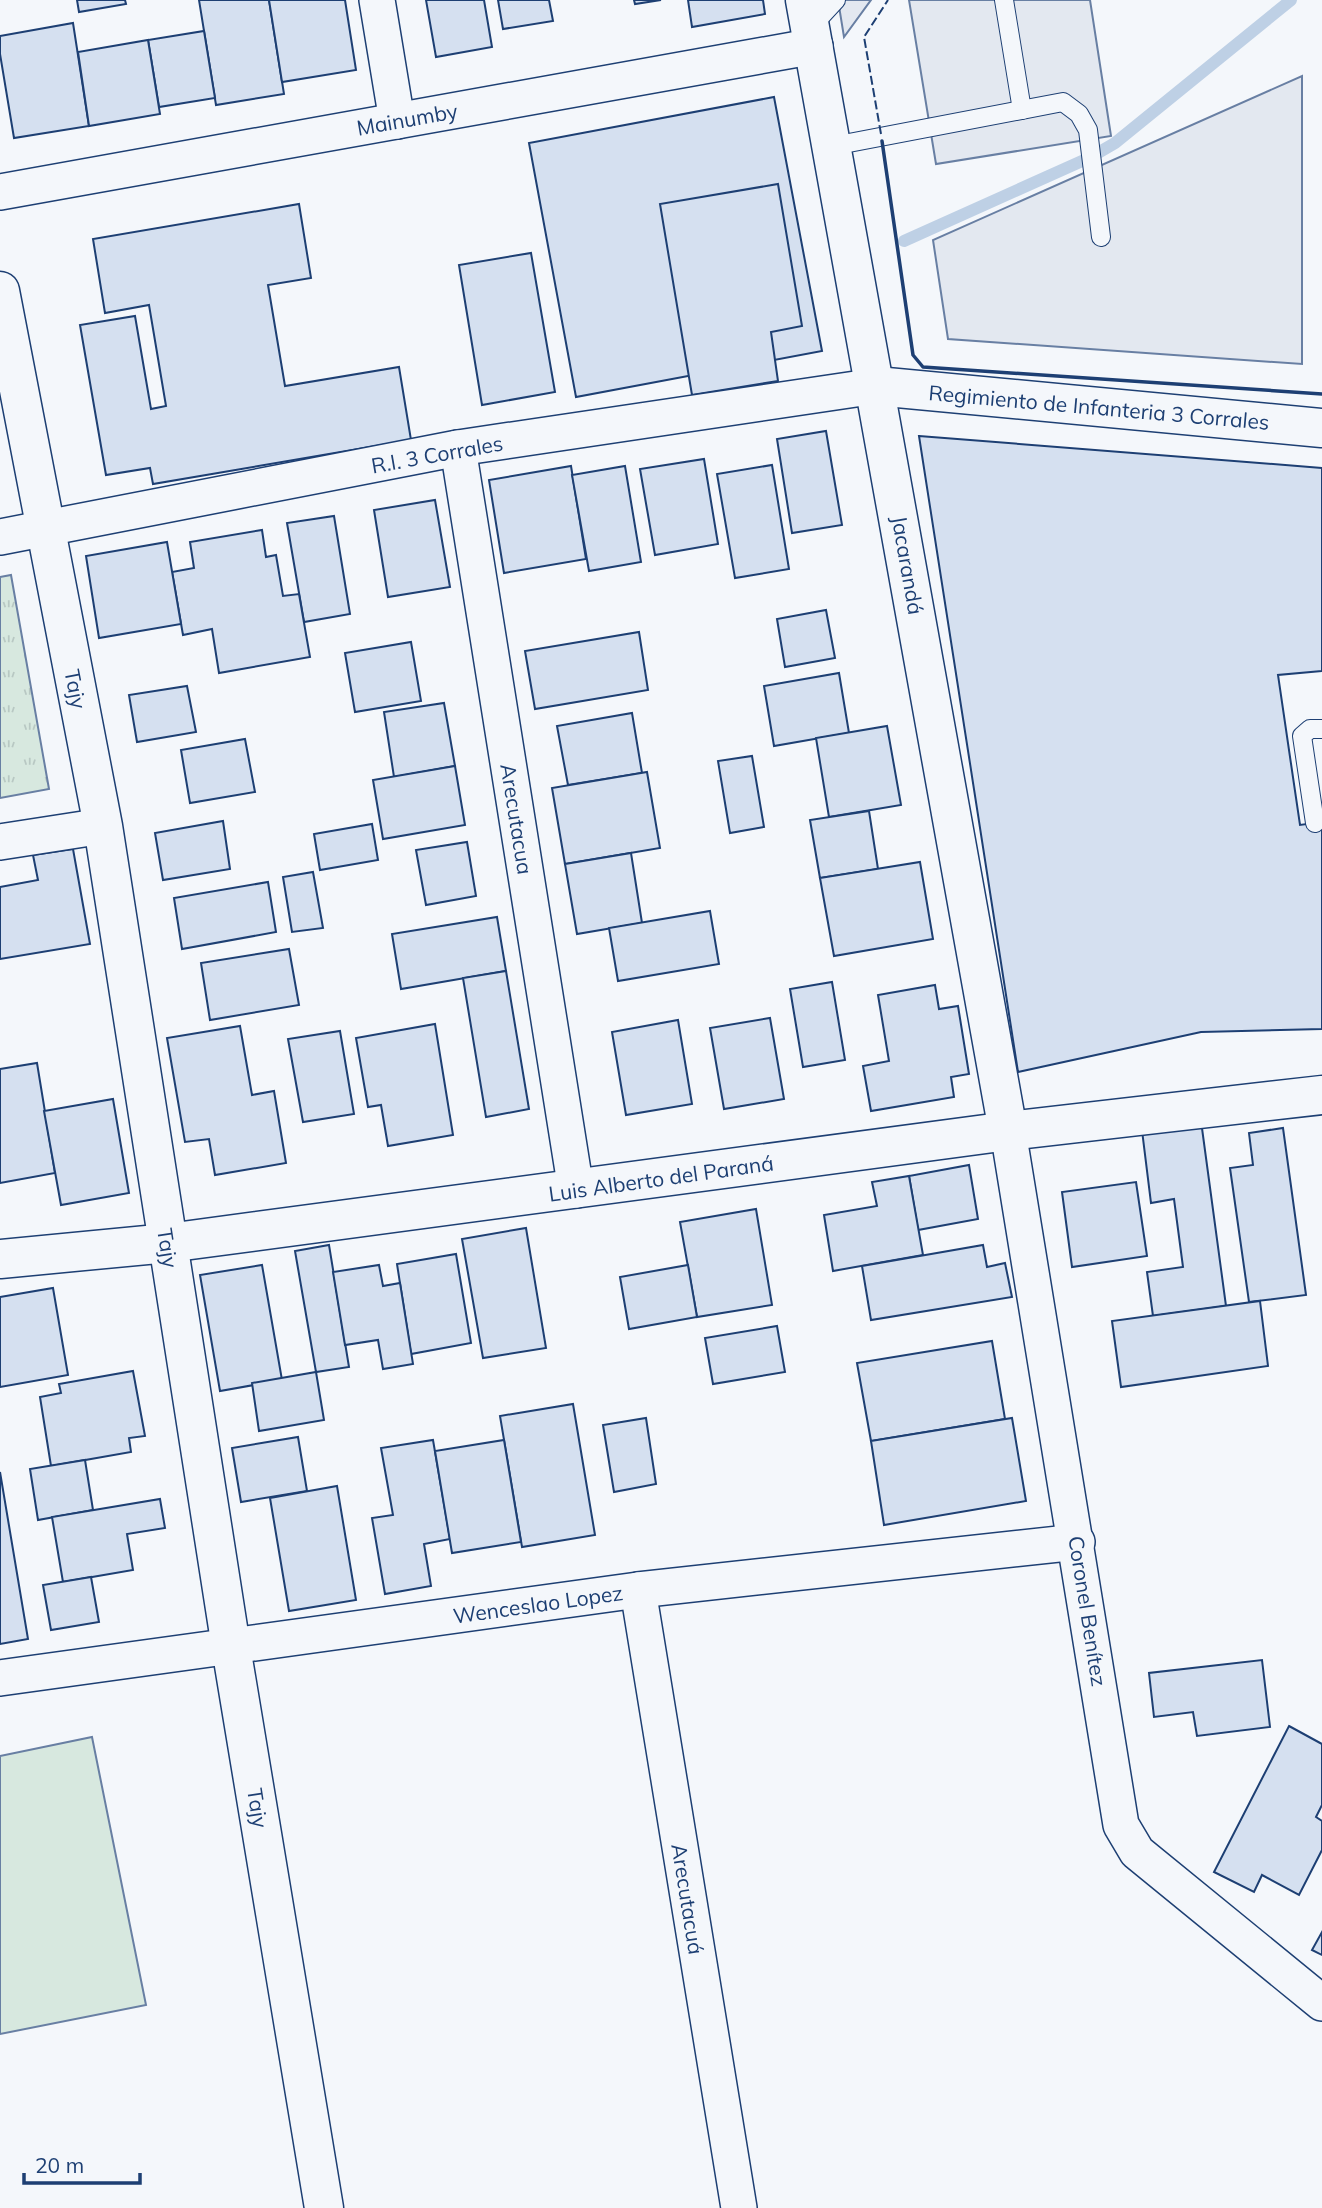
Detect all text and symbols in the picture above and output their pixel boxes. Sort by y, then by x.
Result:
street label: Mainumby [354,97,460,141]
street label: Regimiento de Infanteria 3 Corrales [927,379,1271,435]
street label: R.I. 3 Corrales [369,430,505,478]
street label: Jacarandá [887,513,929,617]
street label: Tajy [59,667,93,711]
street label: Arecutacua [495,762,539,876]
street label: Luis Alberto del Paraná [547,1149,775,1207]
street label: Tajy [152,1226,184,1270]
street label: Coronel Benítez [1063,1534,1113,1688]
street label: Wenceslao Lopez [451,1579,625,1629]
street label: Tajy [242,1786,274,1830]
street label: Arecutacuá [666,1842,710,1956]
scale bar [24,2142,140,2186]
text: 20 m [35,2152,84,2178]

